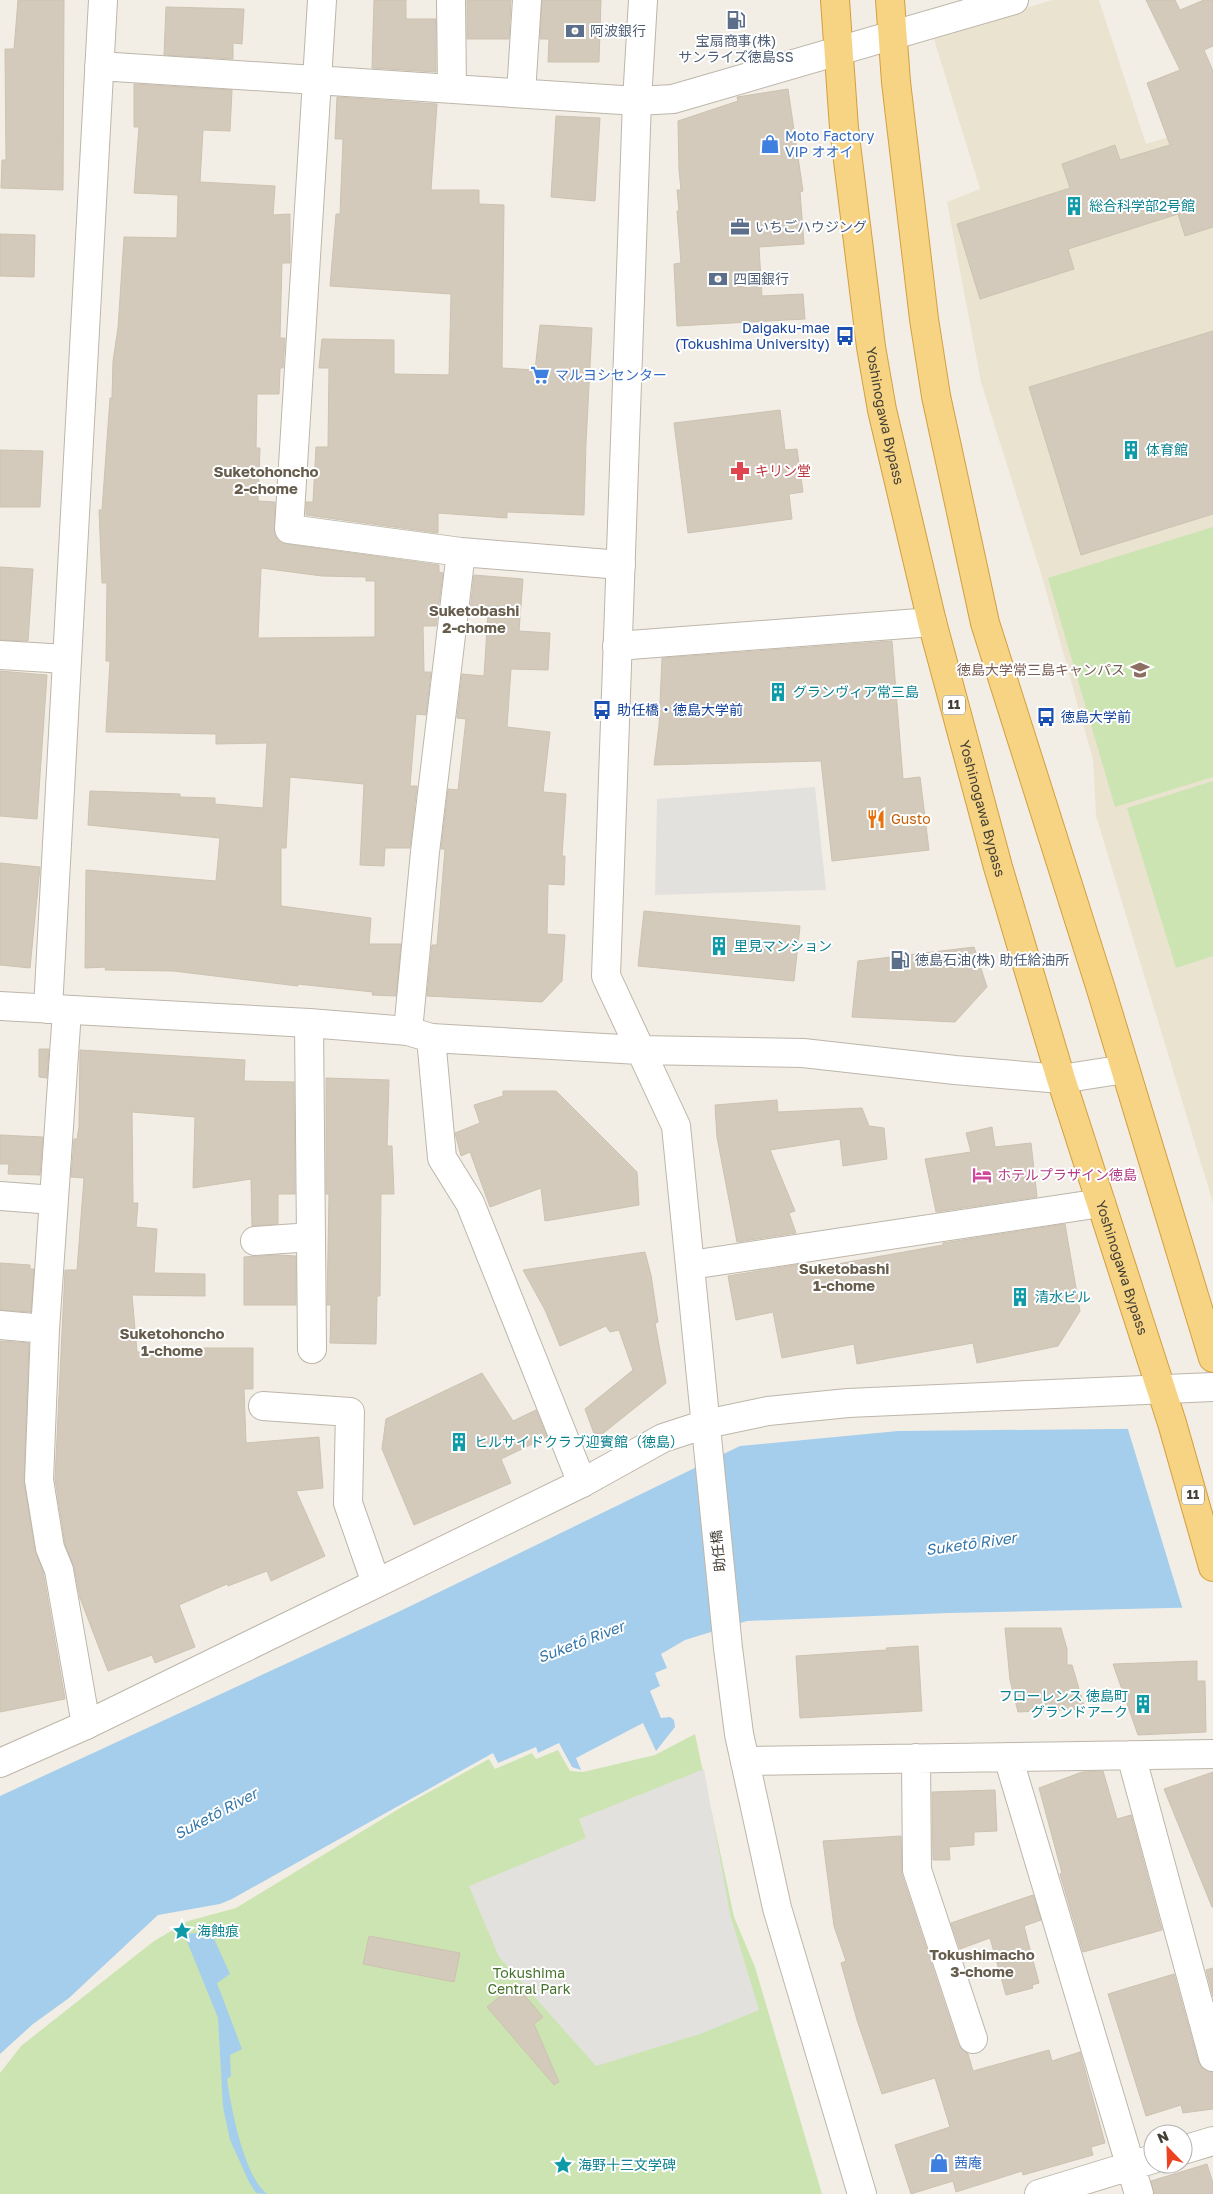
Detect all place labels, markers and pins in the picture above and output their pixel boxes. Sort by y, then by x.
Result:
fuel station icon: 宝扇商事(株) サンライズ徳島SS [725,9,747,31]
bank icon: 阿波銀行 [564,20,586,42]
place label: 阿波銀行 [590,22,646,39]
place label: 宝扇商事(株) サンライズ徳島SS [678,32,794,65]
place label: Moto Factory VIP オオイ [785,127,874,160]
shop icon: Moto Factory VIP オオイ [759,133,781,155]
building icon: 総合科学部2号館 [1063,195,1085,217]
place label: 総合科学部2号館 [1089,197,1195,214]
office icon: いちごハウジング [729,216,751,238]
place label: いちごハウジング [755,218,867,235]
bank icon: 四国銀行 [707,268,729,290]
place label: 四国銀行 [733,270,789,287]
place label: Daigaku-mae (Tokushima University) [675,319,830,352]
bus stop icon: Daigaku-mae (Tokushima University) [834,325,856,347]
supermarket icon: マルヨシセンター [529,364,551,386]
place label: マルヨシセンター [555,366,667,383]
building icon: 体育館 [1120,439,1142,461]
place label: 体育館 [1146,441,1188,458]
pharmacy icon: キリン堂 [729,460,751,482]
place label: キリン堂 [755,462,811,479]
school or university icon: 徳島大学常三島キャンパス [1129,659,1151,681]
place label: 徳島大学常三島キャンパス [957,661,1125,678]
building icon: グランヴィア常三島 [767,681,789,703]
place label: グランヴィア常三島 [793,683,919,700]
bus stop icon: 助任橋・徳島大学前 [591,699,613,721]
place label: 助任橋・徳島大学前 [617,701,743,718]
bus stop icon: 徳島大学前 [1035,706,1057,728]
place label: 徳島大学前 [1061,708,1131,725]
restaurant icon: Gusto [865,808,887,830]
place label: Gusto [891,810,931,827]
building icon: 里見マンション [708,935,730,957]
place label: 里見マンション [734,937,832,954]
fuel station icon: 徳島石油(株) 助任給油所 [889,949,911,971]
place label: 徳島石油(株) 助任給油所 [915,951,1069,968]
hotel icon: ホテルプラザイン徳島 [971,1164,993,1186]
place label: ホテルプラザイン徳島 [997,1166,1137,1183]
building icon: 清水ビル [1009,1286,1031,1308]
place label: 清水ビル [1035,1288,1091,1305]
building icon: ヒルサイドクラブ迎賓館（徳島） [448,1431,470,1453]
place label: ヒルサイドクラブ迎賓館（徳島） [474,1433,684,1450]
place label: フローレンス 徳島町 グランドアーク [999,1687,1128,1720]
building icon: フローレンス 徳島町 グランドアーク [1132,1693,1154,1715]
place icon: 海蝕痕 [171,1920,193,1942]
place label: 海蝕痕 [197,1922,239,1939]
shop icon: 茜庵 [928,2152,950,2174]
place icon: 海野十三文学碑 [552,2154,574,2176]
place label: 茜庵 [954,2154,982,2171]
place label: 海野十三文学碑 [578,2156,676,2173]

